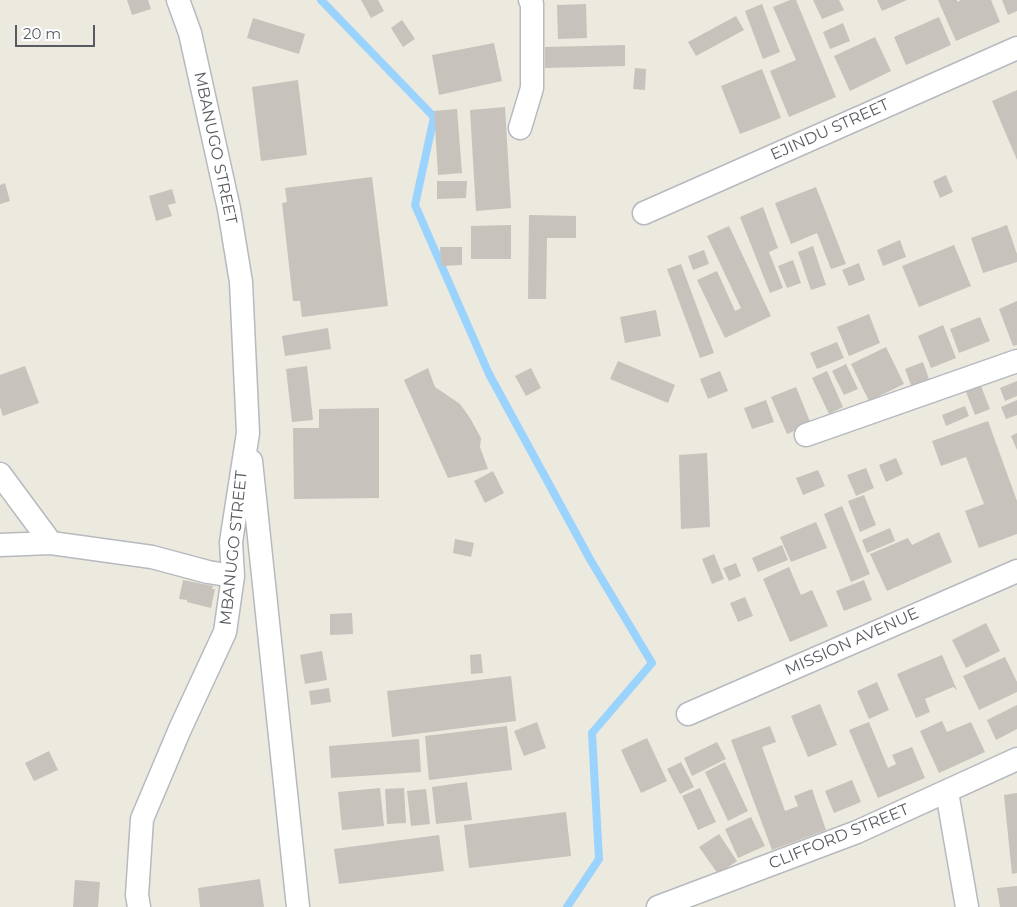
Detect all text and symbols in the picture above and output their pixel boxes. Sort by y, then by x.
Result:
scale bar [18,15,98,47]
text: 20 m [23,24,61,43]
street label: MBANUGO STREET [189,70,241,226]
street label: EJINDU STREET [768,95,892,165]
street label: MBANUGO STREET [216,470,252,626]
street label: MISSION AVENUE [782,604,922,680]
street label: CLIFFORD STREET [766,800,912,874]

